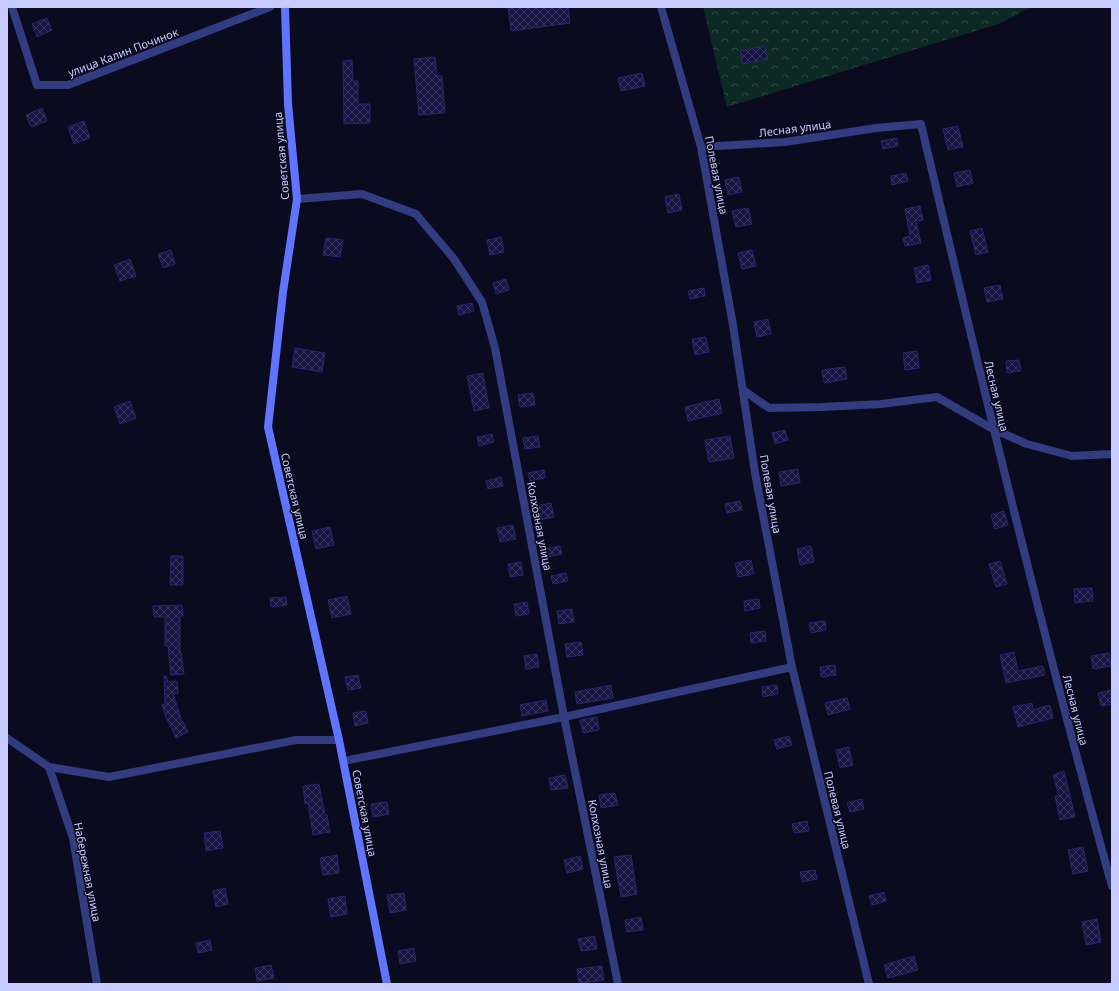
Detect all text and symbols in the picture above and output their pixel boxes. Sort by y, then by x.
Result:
street label: улица Калин Починок [66,24,180,80]
street label: Советская улица [270,111,292,201]
street label: Лесная улица [758,116,832,140]
street label: Полевая улица [702,134,732,216]
street label: Лесная улица [982,359,1012,433]
street label: Советская улица [278,451,312,541]
street label: Полевая улица [757,453,785,535]
street label: Колхозная улица [524,480,556,572]
street label: Лесная улица [1060,673,1092,747]
street label: Советская улица [349,768,381,858]
street label: Полевая улица [821,769,855,851]
street label: Колхозная улица [585,798,617,890]
street label: Набережная улица [71,821,105,923]

